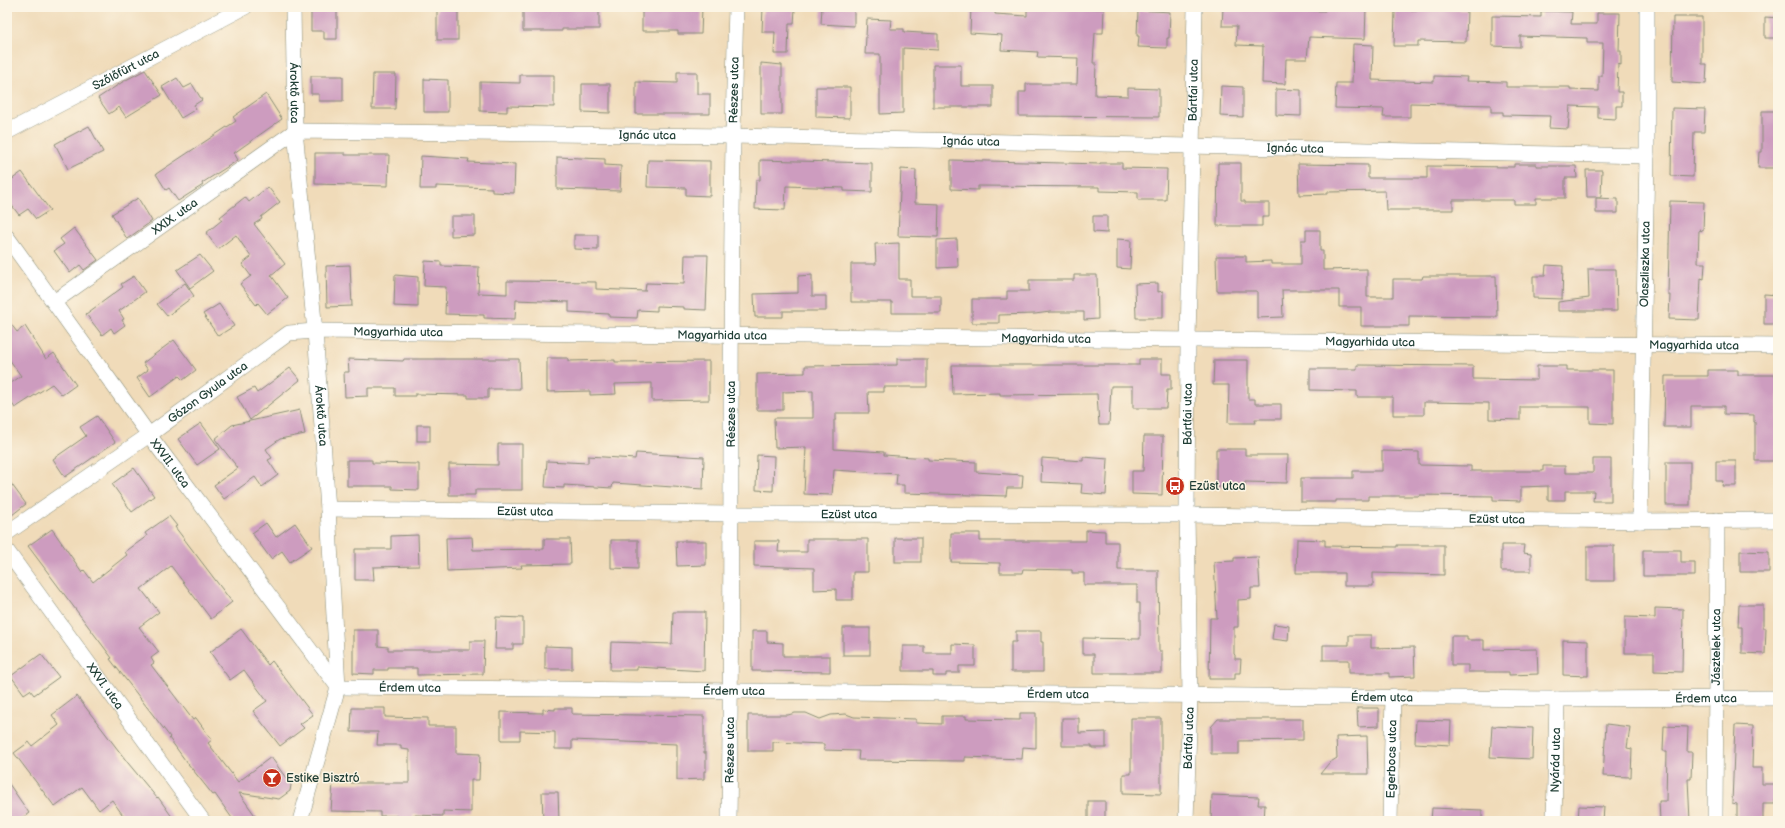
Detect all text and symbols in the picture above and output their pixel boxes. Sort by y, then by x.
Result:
street label: Szőlőfürt utca [90,46,162,94]
street label: Részes utca [726,56,743,124]
street label: Bártfai utca [1186,59,1202,122]
street label: Ároktő utca [286,62,303,124]
street label: Ignác utca [619,128,676,143]
street label: Ignác utca [943,134,1000,150]
street label: Ignác utca [1267,141,1324,157]
street label: XXIX. utca [148,195,201,239]
street label: Olaszliszka utca [1637,221,1654,307]
street label: Magyarhida utca [353,324,443,340]
street label: Magyarhida utca [677,328,767,344]
street label: Magyarhida utca [1001,331,1091,347]
street label: Magyarhida utca [1325,334,1415,350]
street label: Magyarhida utca [1649,338,1739,354]
street label: Gózon Gyula utca [165,359,251,427]
street label: Részes utca [724,380,739,447]
street label: Bártfai utca [1180,383,1196,445]
street label: Ároktő utca [311,385,330,447]
street label: XXVII. utca [146,435,193,491]
bus stop icon: Ezüst utca [1164,475,1186,497]
place label: Ezüst utca [1189,479,1246,494]
street label: Ezüst utca [497,504,554,520]
street label: Ezüst utca [821,507,877,522]
street label: Ezüst utca [1469,512,1525,527]
street label: Jásztelek utca [1709,608,1724,686]
street label: XXVI. utca [82,660,127,713]
street label: Érdem utca [379,679,441,696]
street label: Érdem utca [703,683,765,699]
street label: Érdem utca [1027,686,1089,702]
street label: Érdem utca [1351,689,1413,706]
street label: Érdem utca [1675,690,1737,706]
street label: Bártfai utca [1181,706,1198,770]
street label: Részes utca [723,716,738,784]
street label: Egerbocs utca [1384,719,1400,799]
street label: Nyárád utca [1548,727,1564,793]
bar icon: Estike Bisztró [261,767,283,789]
place label: Estike Bisztró [286,771,360,786]

